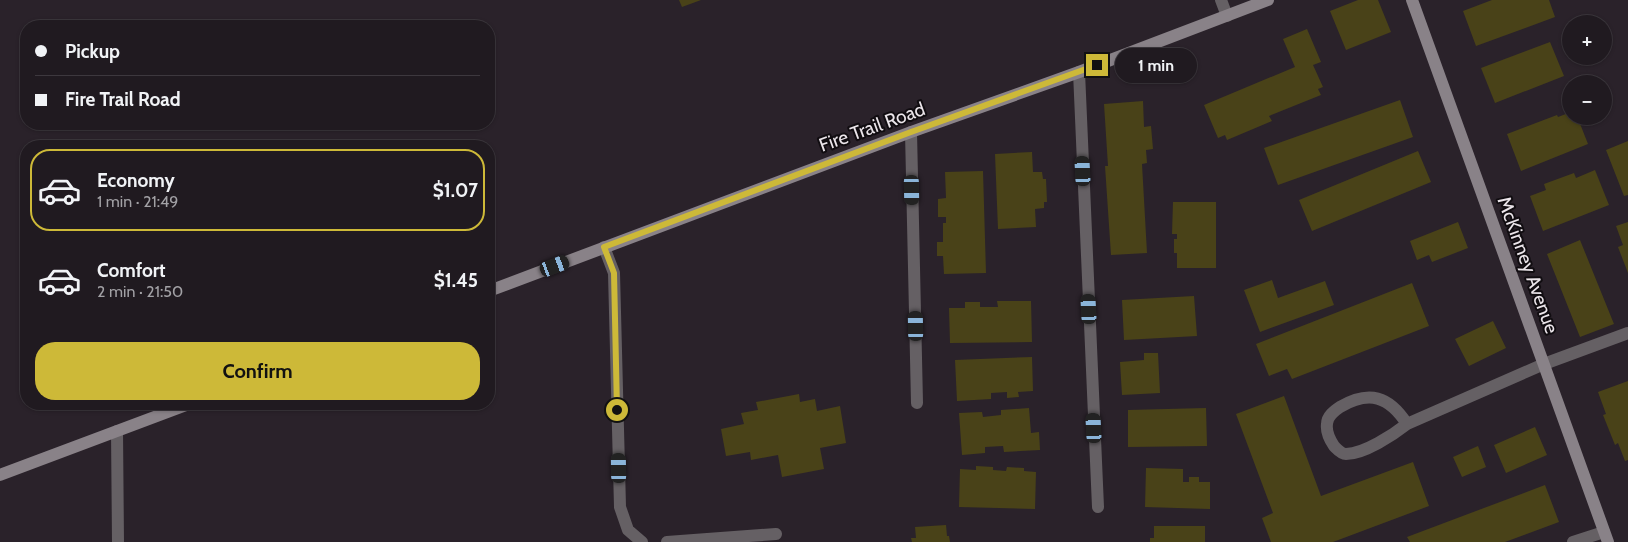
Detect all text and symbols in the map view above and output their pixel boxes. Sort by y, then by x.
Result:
map controls [1562,15,1612,125]
button: + [1562,15,1612,65]
text: Pickup [65,40,120,63]
callout: 1 min [1114,48,1197,82]
route end [1086,54,1108,76]
text: 1 min [1138,56,1174,75]
button: − [1562,75,1612,125]
text: Fire Trail Road [65,88,181,111]
street label: Fire Trail Road [816,97,928,157]
car [1074,156,1091,186]
icon: car [37,168,82,213]
text: Economy [97,169,175,192]
car [904,175,919,205]
text: $1.07 [433,179,478,202]
text: 1 min · 21:49 [97,192,178,211]
street label: McKinney Avenue [1493,193,1564,337]
car [538,254,571,278]
icon: car [37,258,82,303]
text: Comfort [97,259,166,282]
text: $1.45 [434,269,478,292]
text: 2 min · 21:50 [97,282,183,301]
car [1080,294,1097,324]
car [908,311,923,341]
button: Confirm [35,342,480,400]
route start [606,399,628,421]
car [1085,413,1102,443]
car [611,453,626,483]

